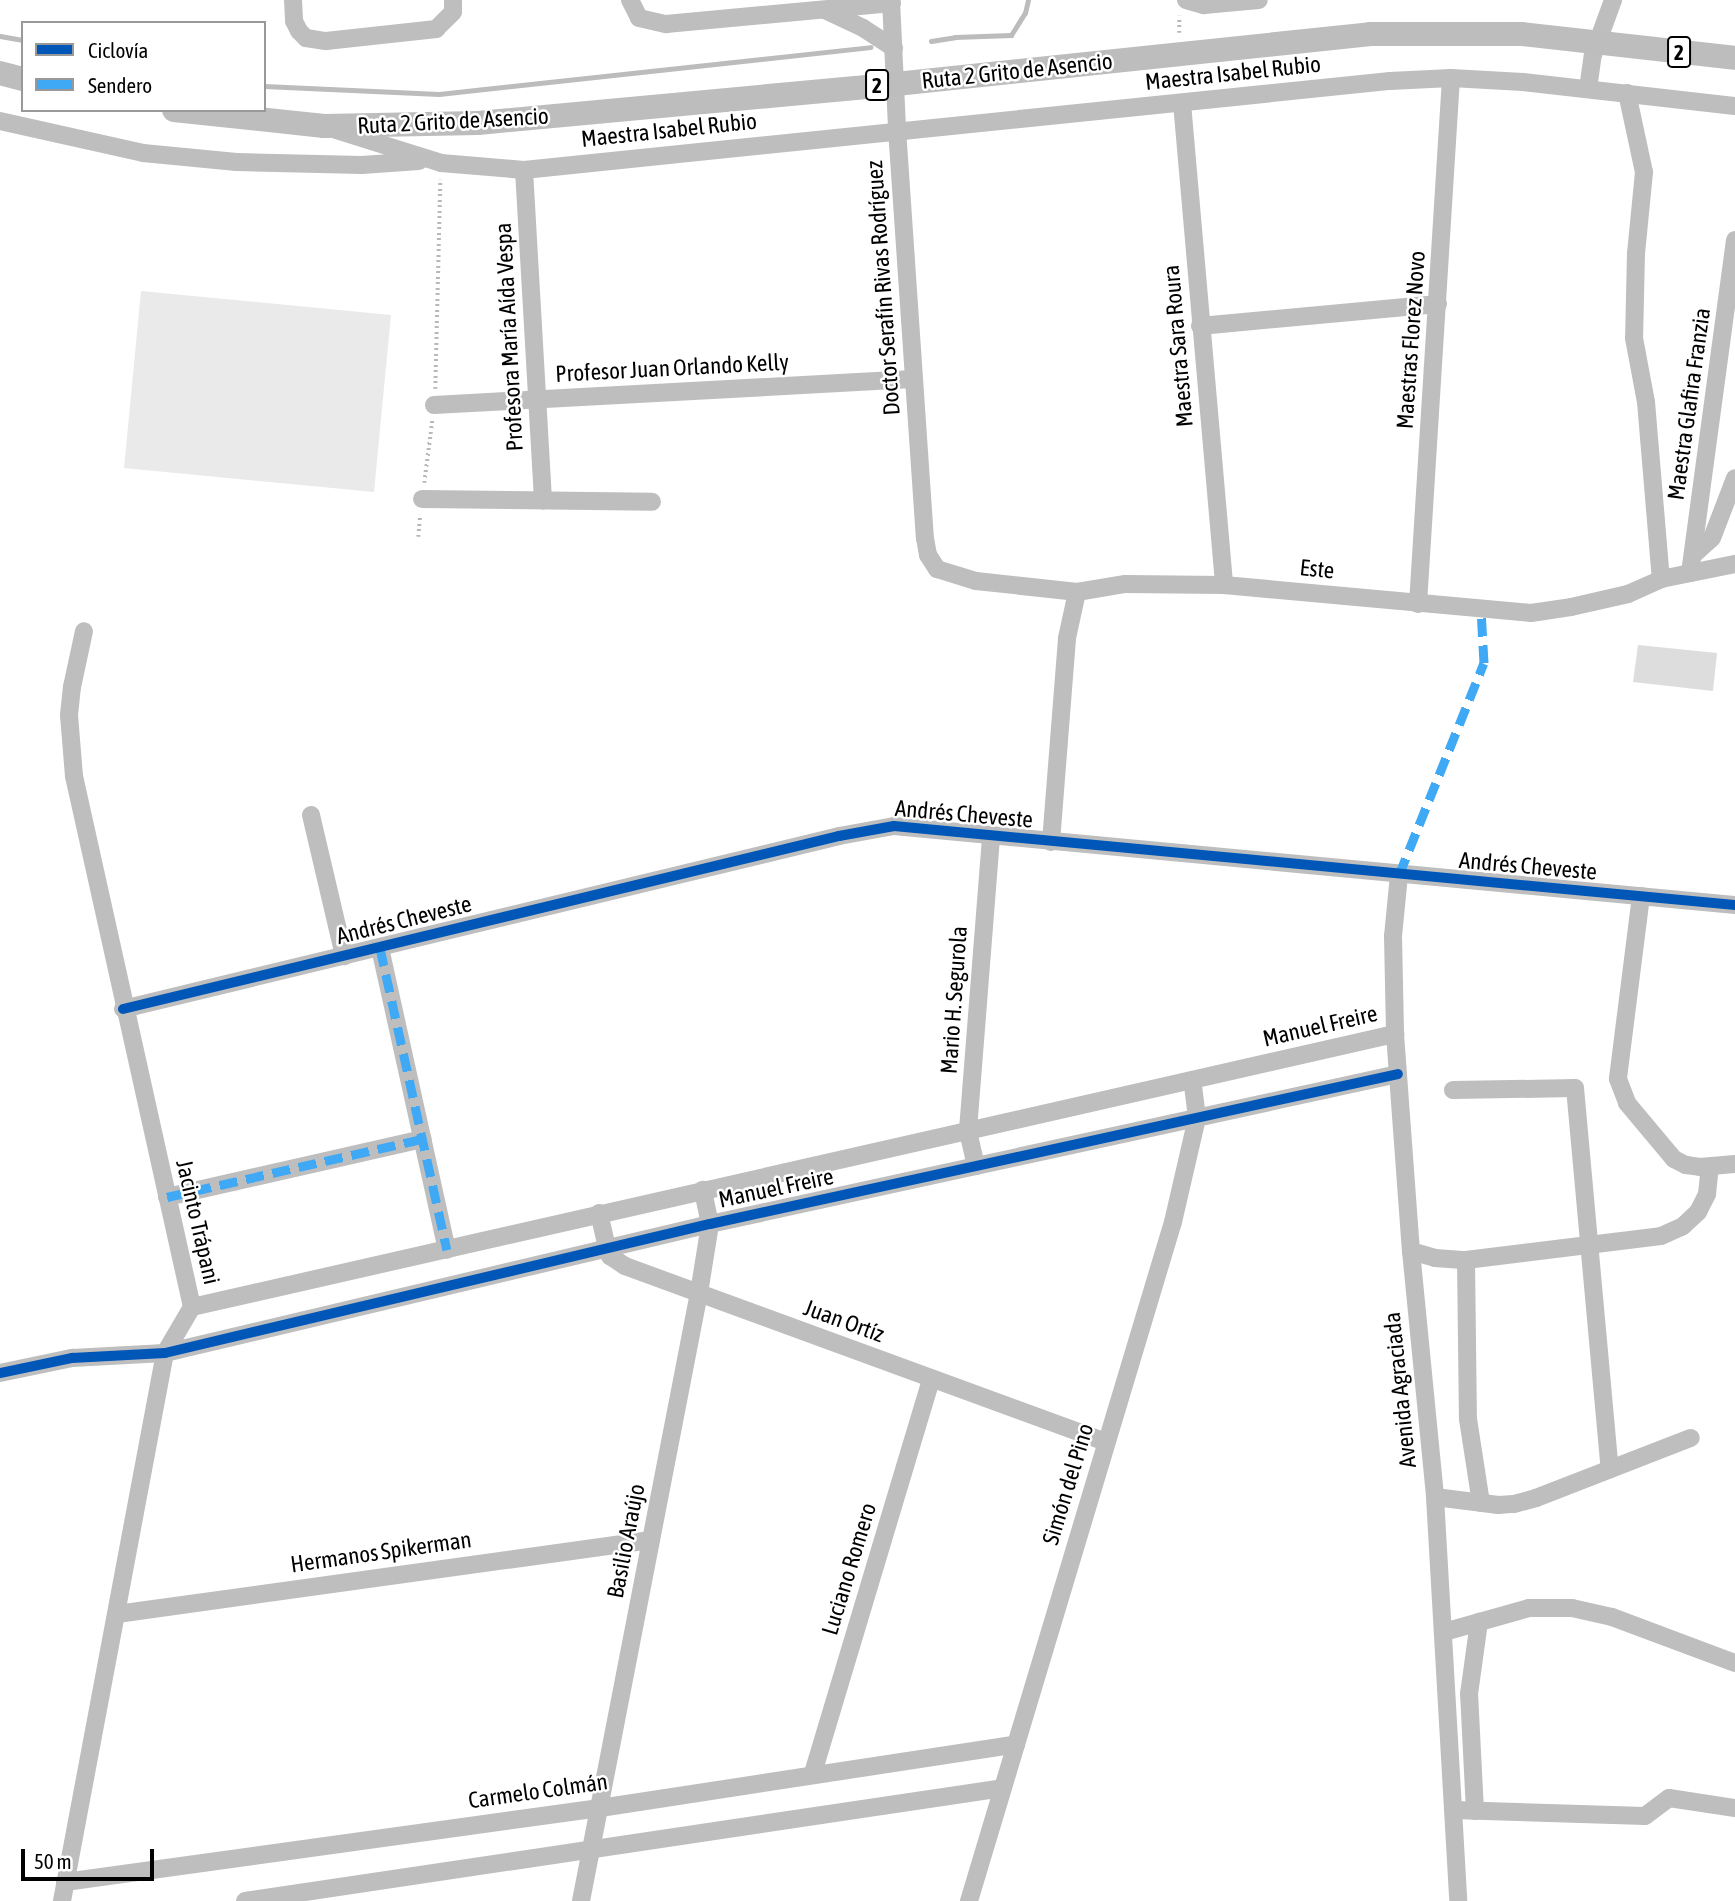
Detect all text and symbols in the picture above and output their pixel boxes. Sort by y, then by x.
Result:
legend [21,21,266,112]
road number: 2 [1667,34,1691,70]
text: Ciclovía [88,38,148,62]
street label: Ruta 2 Grito de Asencio [920,47,1114,95]
street label: Maestra Isabel Rubio [1144,50,1322,96]
road number: 2 [865,68,889,102]
text: Sendero [88,73,152,97]
street label: Ruta 2 Grito de Asencio [357,102,549,140]
street label: Maestra Isabel Rubio [580,107,758,153]
street label: Doctor Serafín Rivas Rodríguez [860,160,906,416]
street label: Profesora María Aída Vespa [489,222,529,452]
street label: Maestras Florez Novo [1391,250,1431,430]
street label: Maestra Sara Roura [1157,264,1199,428]
street label: Maestra Glafira Franzia [1662,306,1716,502]
street label: Profesor Juan Orlando Kelly [555,348,789,388]
street label: Este [1298,553,1336,585]
street label: Andrés Cheveste [894,794,1034,834]
street label: Andrés Cheveste [1458,846,1598,886]
street label: Andrés Cheveste [334,890,474,950]
street label: Mario H. Segurola [935,925,973,1075]
street label: Manuel Freire [1260,999,1380,1053]
street label: Jacinto Trápani [170,1157,226,1287]
street label: Manuel Freire [716,1162,836,1214]
street label: Juan Ortíz [800,1294,888,1348]
street label: Avenida Agraciada [1378,1311,1422,1469]
street label: Simón del Pino [1036,1420,1100,1548]
street label: Basilio Araújo [601,1482,651,1600]
street label: Luciano Romero [816,1500,882,1638]
street label: Hermanos Spikerman [289,1526,473,1578]
street label: Carmelo Colmán [467,1768,609,1814]
scale bar [24,1834,158,1878]
text: 50 m [34,1849,72,1873]

